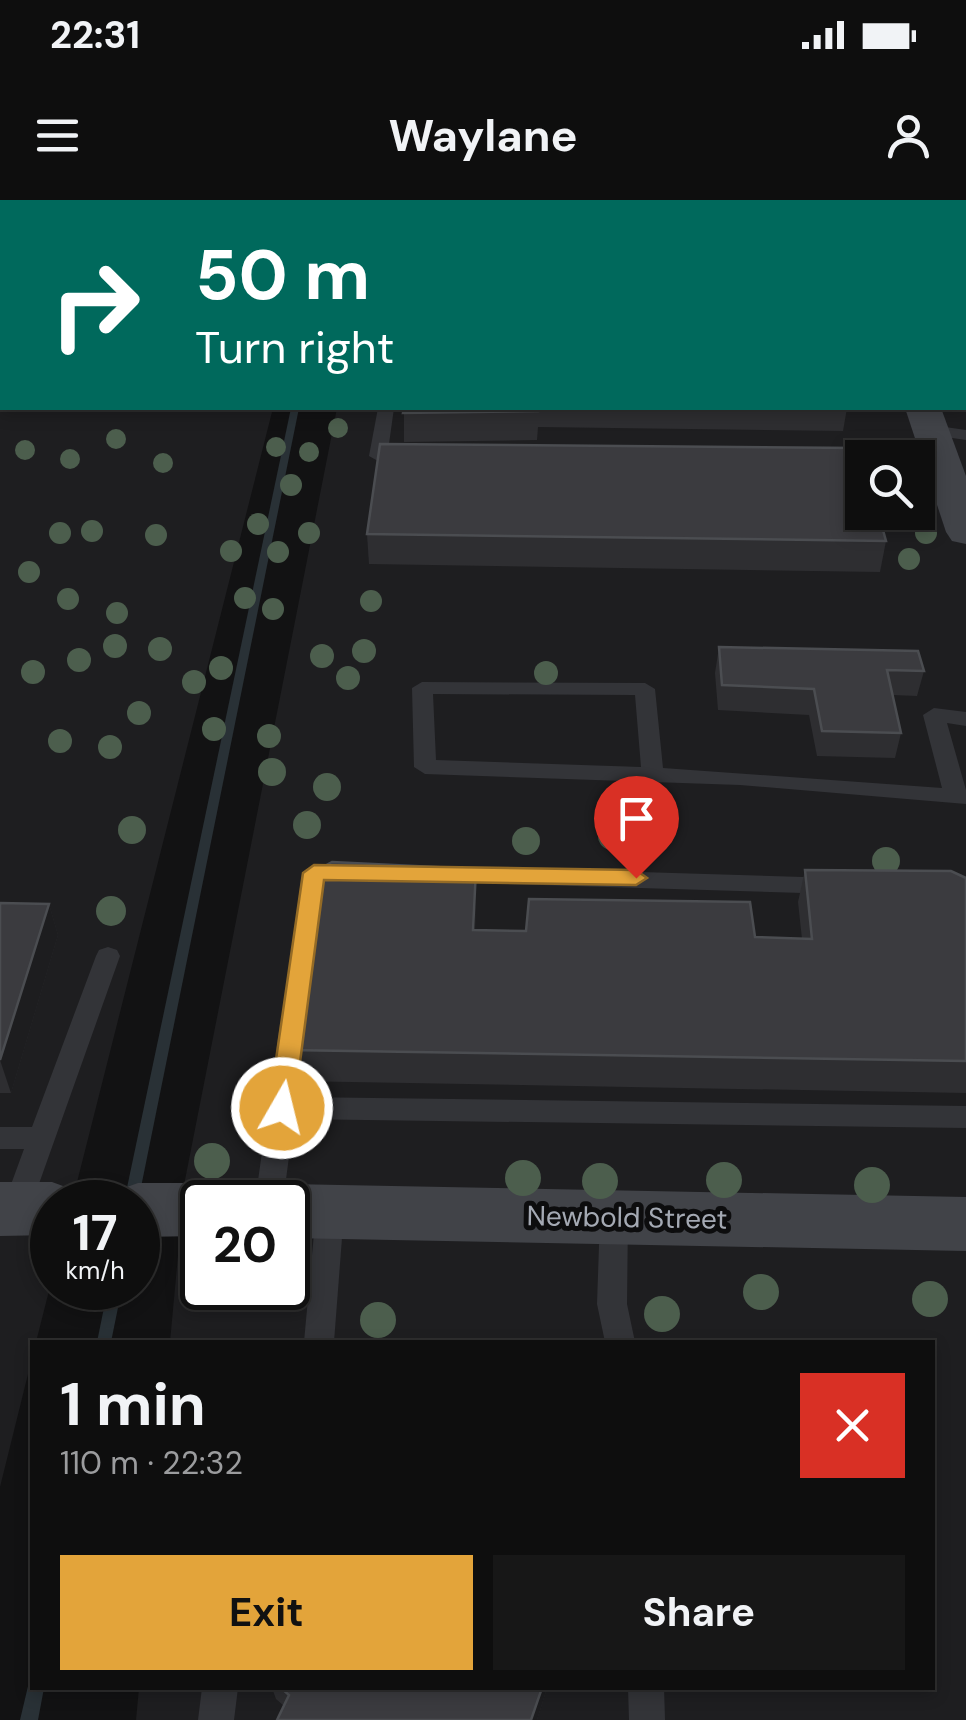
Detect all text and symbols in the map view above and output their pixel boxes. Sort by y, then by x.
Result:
text: 22:31 [50,10,140,60]
text: Waylane [388,106,578,165]
icon: menu [30,108,85,163]
icon: person [881,108,936,163]
text: 50 m [195,230,370,321]
icon: right [30,240,160,370]
text: Turn right [195,318,394,377]
map controls [845,440,935,530]
button: search [845,440,935,530]
pin [594,776,679,879]
icon: arrive [609,791,664,846]
position arrow [230,1056,334,1160]
speed limit sign: 20 [180,1180,310,1310]
street label: Newbold Street [526,1197,728,1238]
text: 17 [72,1200,118,1266]
text: km/h [65,1254,125,1287]
text: 1 min [60,1365,206,1444]
button: close [800,1373,905,1478]
text: 110 m · 22:32 [60,1442,243,1484]
button: Exit [60,1555,473,1670]
button: Share [493,1555,905,1670]

